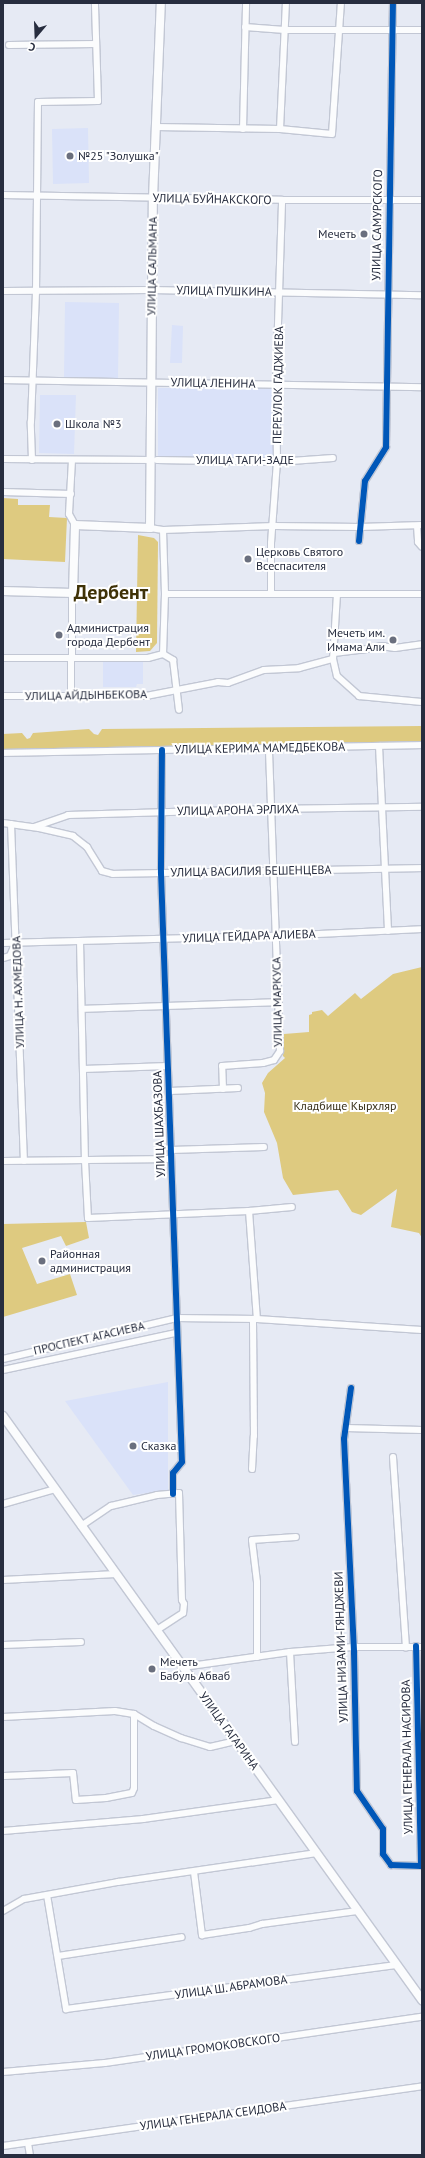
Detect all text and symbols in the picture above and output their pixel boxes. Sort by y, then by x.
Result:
north arrow [16,16,56,56]
text: С [27,40,37,55]
place label: №25 "Золушка" [78,149,160,163]
marker: №25 "Золушка" [65,151,75,161]
street label: УЛИЦА САМУРСКОГО [369,169,385,281]
street label: УЛИЦА БУЙНАКСКОГО [152,191,272,207]
street label: УЛИЦА САЛЬМАНА [144,216,160,316]
place label: Мечеть [318,227,356,241]
marker: Мечеть [359,229,369,239]
street label: УЛИЦА ПУШКИНА [176,283,272,299]
street label: ПЕРЕУЛОК ГАДЖИЕВА [270,326,286,444]
street label: УЛИЦА ЛЕНИНА [170,375,256,391]
place label: Школа №3 [65,417,121,431]
marker: Школа №3 [52,419,62,429]
street label: УЛИЦА ТАГИ-ЗАДЕ [196,453,294,467]
place label: Церковь Святого Всеспасителя [256,545,344,573]
marker: Церковь Святого Всеспасителя [243,554,253,564]
district label: Дербент [74,580,148,604]
place label: Администрация города Дербент [67,621,150,649]
place label: Мечеть им. Имама Али [327,626,385,654]
marker: Администрация города Дербент [54,630,64,640]
marker: Мечеть им. Имама Али [388,635,398,645]
street label: УЛИЦА АЙДЫНБЕКОВА [24,687,148,703]
street label: УЛИЦА КЕРИМА МАМЕДБЕКОВА [174,739,346,757]
street label: УЛИЦА АРОНА ЭРЛИХА [176,802,300,818]
street label: УЛИЦА ВАСИЛИЯ БЕШЕНЦЕВА [170,862,332,880]
street label: УЛИЦА ГЕЙДАРА АЛИЕВА [181,926,317,946]
street label: УЛИЦА Н. АХМЕДОВА [9,935,27,1049]
street label: УЛИЦА МАРКУСА [269,956,285,1048]
street label: УЛИЦА ШАХБАЗОВА [150,1070,168,1178]
park label: Кладбище Кырхляр [294,1099,396,1113]
place label: Районная администрация [50,1247,131,1275]
marker: Районная администрация [37,1256,47,1266]
street label: ПРОСПЕКТ АГАСИЕВА [32,1318,146,1358]
place label: Сказка [141,1439,177,1453]
marker: Сказка [128,1441,138,1451]
street label: УЛИЦА НИЗАМИ-ГЯНДЖЕВИ [331,1571,351,1723]
place label: Мечеть Бабуль Абваб [160,1655,231,1683]
marker: Мечеть Бабуль Абваб [147,1664,157,1674]
street label: УЛИЦА ГЕНЕРАЛА НАСИРОВА [398,1679,416,1835]
street label: УЛИЦА ГАГАРИНА [196,1689,262,1773]
street label: УЛИЦА Ш. АБРАМОВА [173,1972,289,2002]
street label: УЛИЦА ГРОМОКОВСКОГО [145,2030,281,2064]
street label: УЛИЦА ГЕНЕРАЛА СЕИДОВА [138,2099,288,2133]

